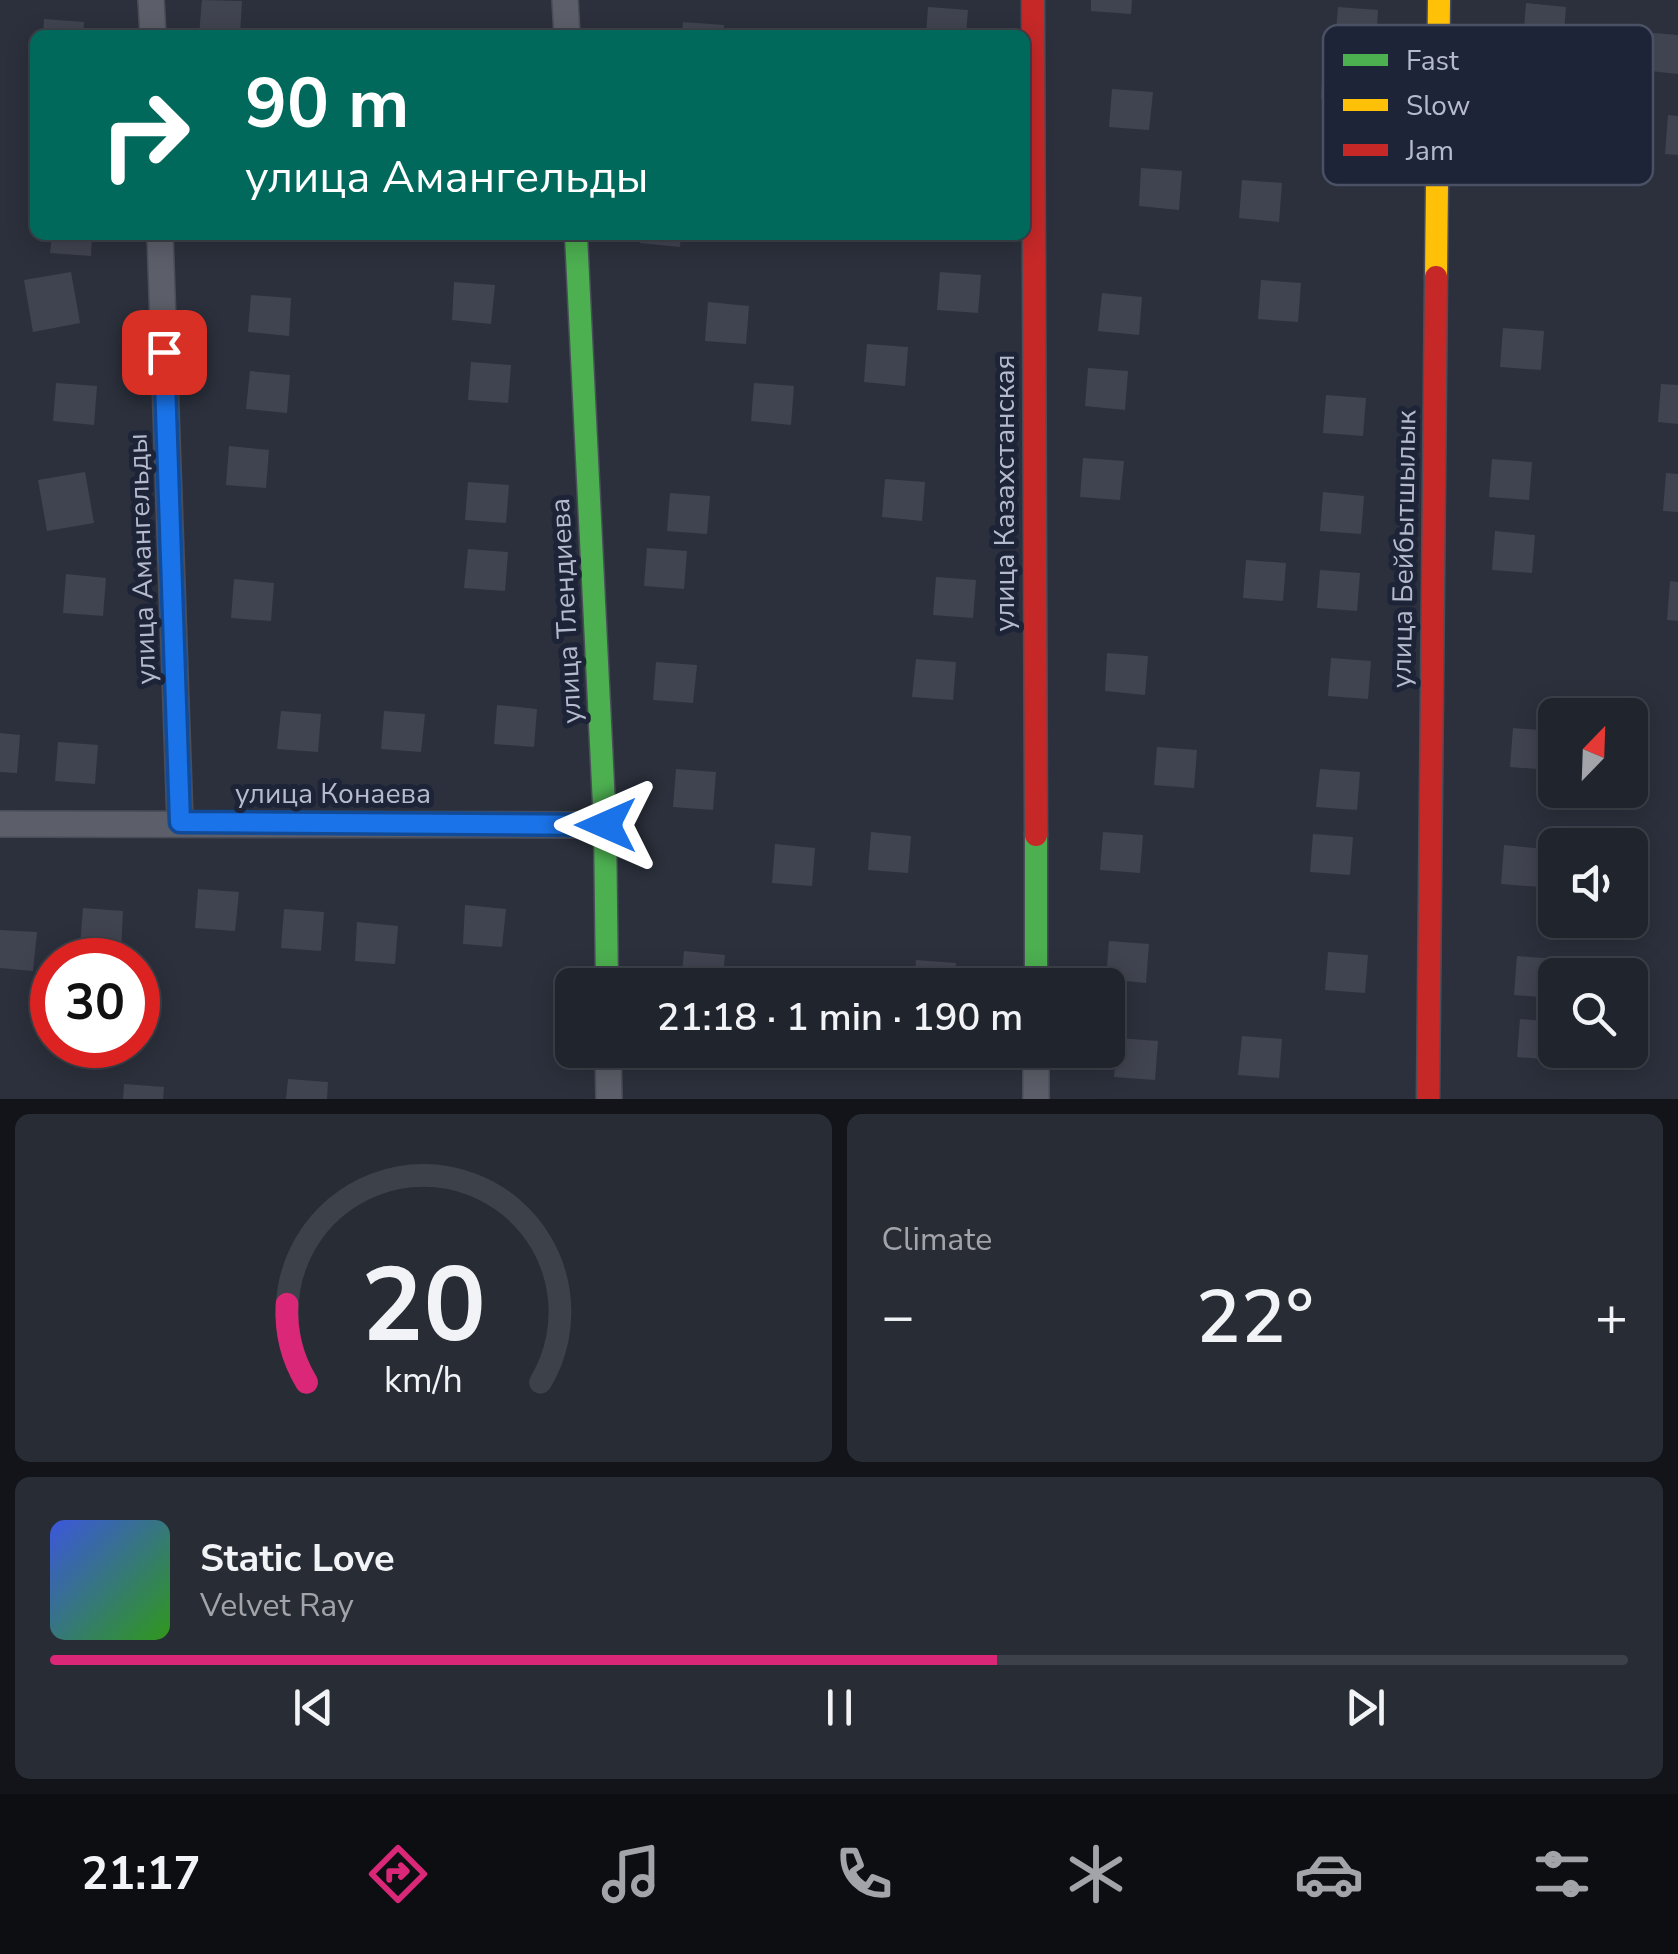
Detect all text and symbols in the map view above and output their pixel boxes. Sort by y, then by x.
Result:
legend [1323,25,1653,185]
text: Fast [1406,42,1459,80]
text: 90 m [245,56,409,152]
icon: right [80,70,210,200]
text: Slow [1406,87,1470,125]
text: Jam [1405,132,1454,170]
text: улица Амангельды [245,147,649,208]
pin [122,310,207,395]
icon: arrive [137,325,192,380]
street label: улица Казахстанская [986,354,1024,632]
street label: улица Бейбытшылык [1383,409,1425,688]
street label: улица Амангельды [119,433,165,685]
street label: улица Тлендиева [541,497,591,725]
north arrow [1538,698,1648,808]
map controls [1538,698,1648,1068]
position arrow [554,773,658,877]
street label: улица Конаева [235,775,431,813]
button: sound [1538,828,1648,938]
speed limit sign: 30 [30,938,160,1068]
button: search [1538,958,1648,1068]
text: 21:18 · 1 min · 190 m [657,992,1023,1043]
text: Climate [882,1218,992,1261]
text: 20 [361,1235,486,1377]
text: 22° [1196,1266,1314,1368]
text: − [882,1279,915,1354]
text: + [1595,1279,1628,1354]
text: km/h [384,1356,463,1405]
text: Static Love [200,1533,395,1584]
text: Velvet Ray [200,1584,354,1627]
icon: previous [286,1680,341,1735]
icon: pause [812,1680,867,1735]
icon: next [1338,1680,1393,1735]
icon: directions [363,1839,433,1909]
icon: music [596,1839,666,1909]
icon: phone [829,1839,899,1909]
icon: climate [1061,1839,1131,1909]
icon: car [1294,1839,1364,1909]
icon: filters [1527,1839,1597,1909]
text: 21:17 [81,1844,201,1905]

